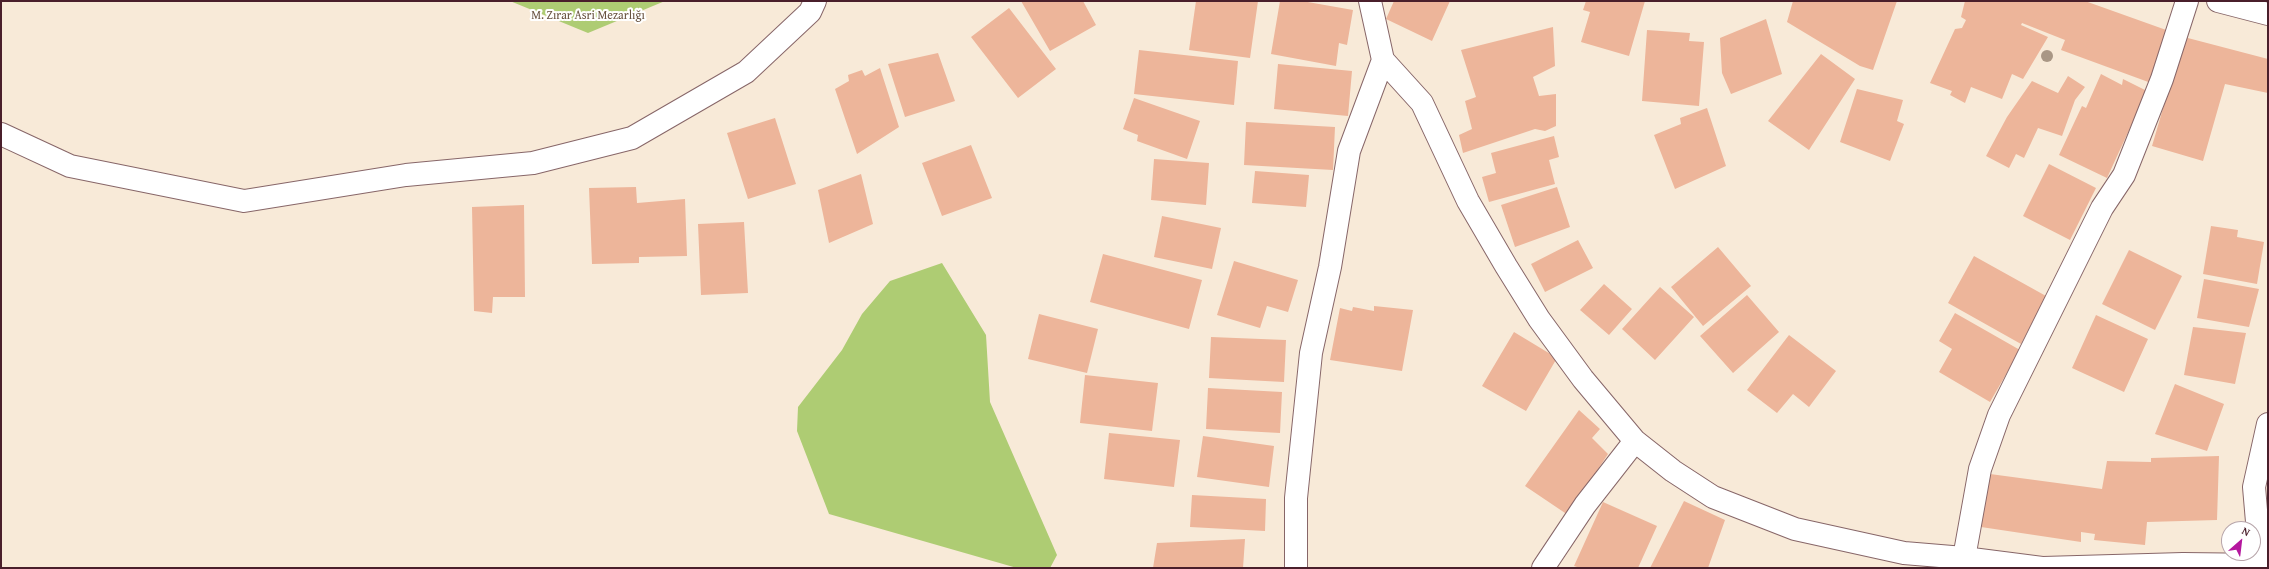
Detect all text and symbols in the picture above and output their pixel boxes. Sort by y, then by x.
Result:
park label: M. Zırar Asri Mezarlığı [531,9,645,23]
north arrow [2221,521,2261,561]
text: N [2239,522,2253,540]

